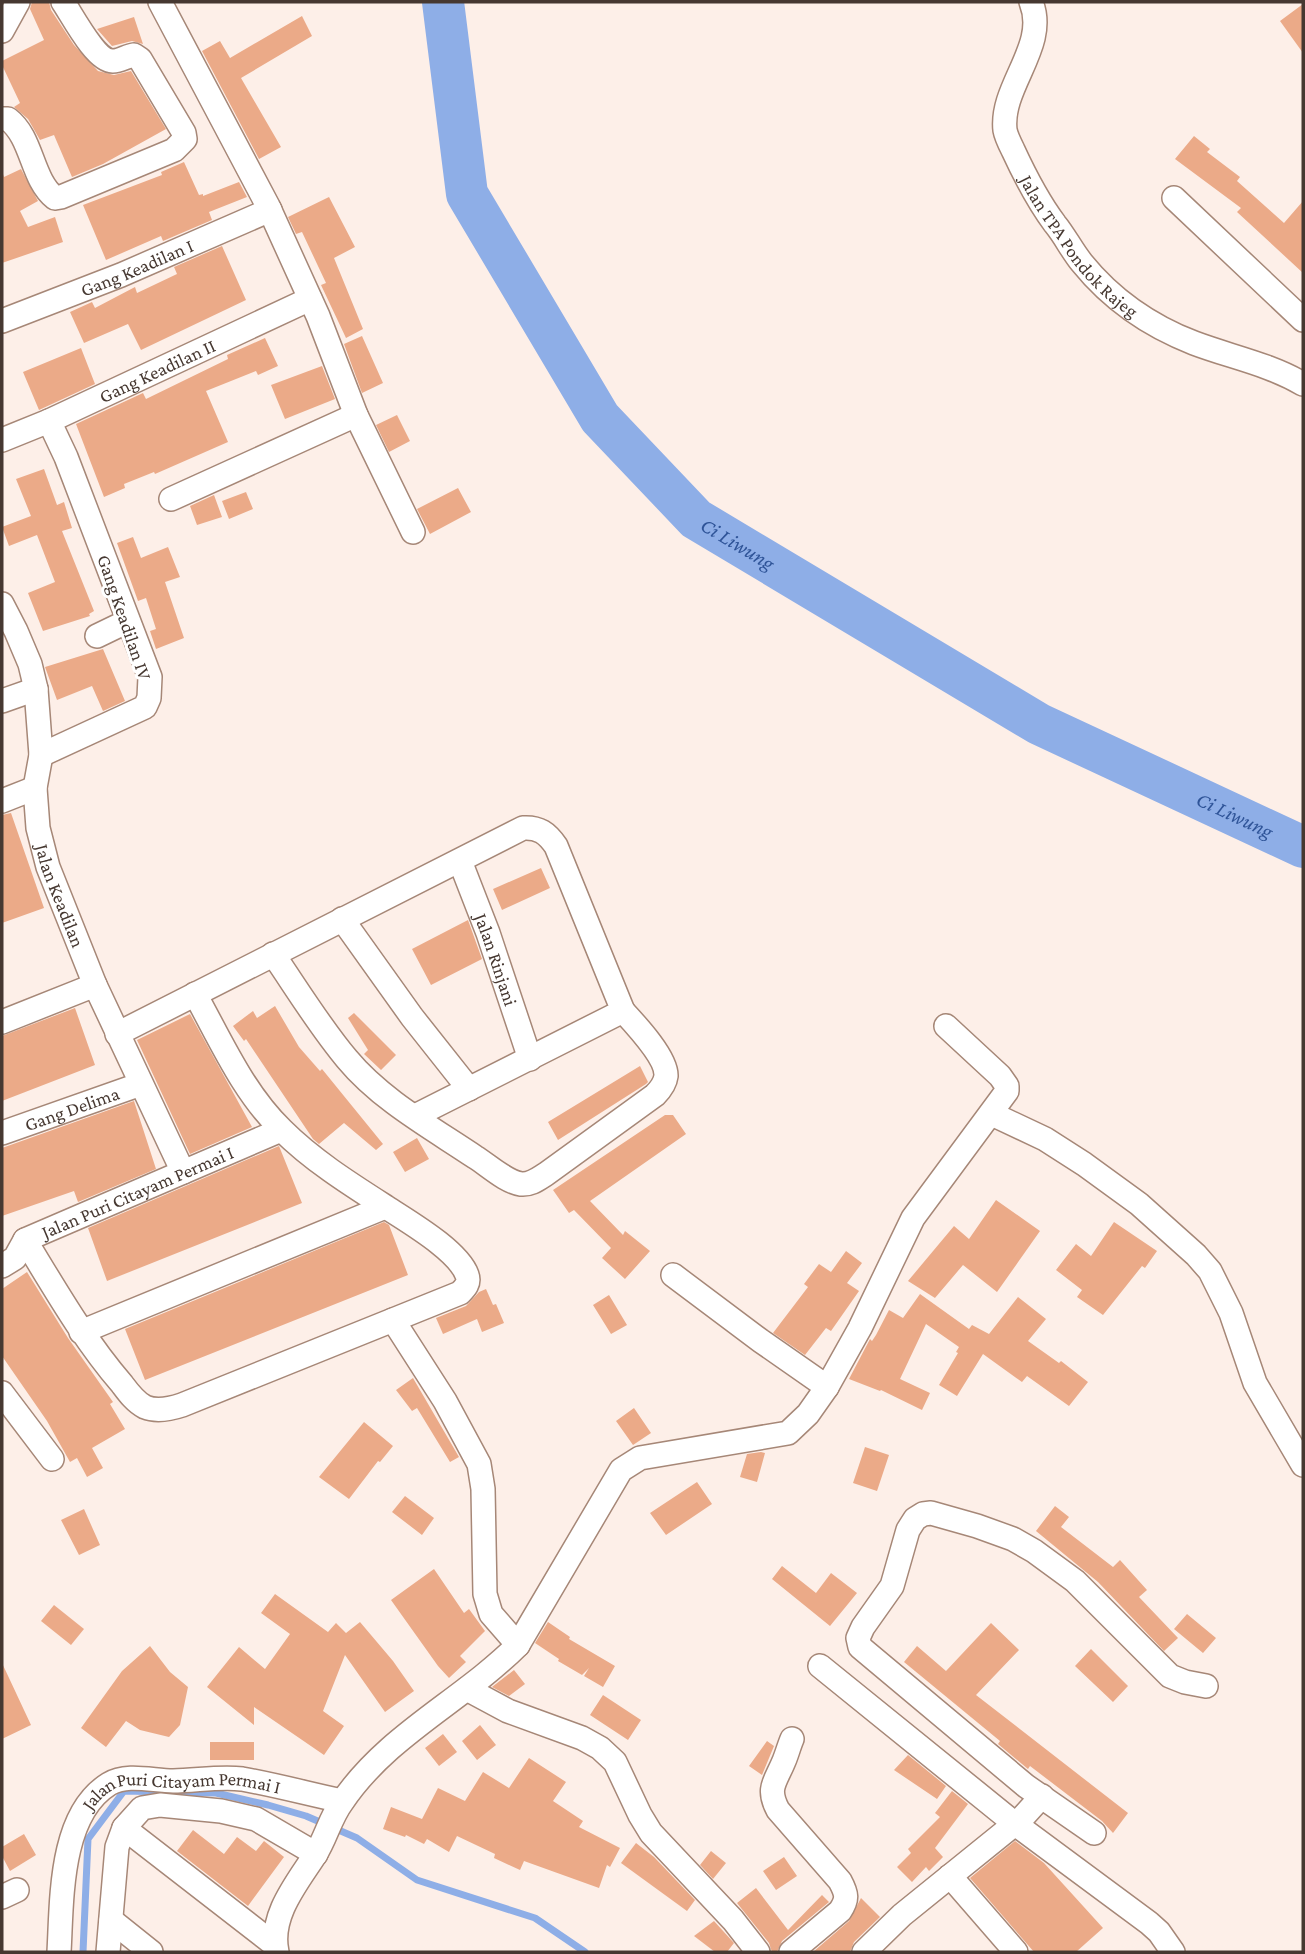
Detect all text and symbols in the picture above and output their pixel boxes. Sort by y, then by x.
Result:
street label: Jalan TPA Pondok Rajeg [1015,170,1142,322]
street label: Gang Keadilan I [78,235,196,301]
street label: Gang Keadilan II [96,335,219,407]
water label: Ci Liwung [696,513,780,576]
street label: Gang Keadilan IV [93,552,156,683]
water label: Ci Liwung [1193,787,1278,844]
street label: Jalan Keadilan [31,840,89,950]
street label: Jalan Rinjani [470,908,522,1009]
street label: Gang Delima [22,1082,122,1135]
street label: Jalan Puri Citayam Permai I [36,1142,237,1244]
street label: Jalan Puri Citayam Permai I [76,1768,283,1815]

